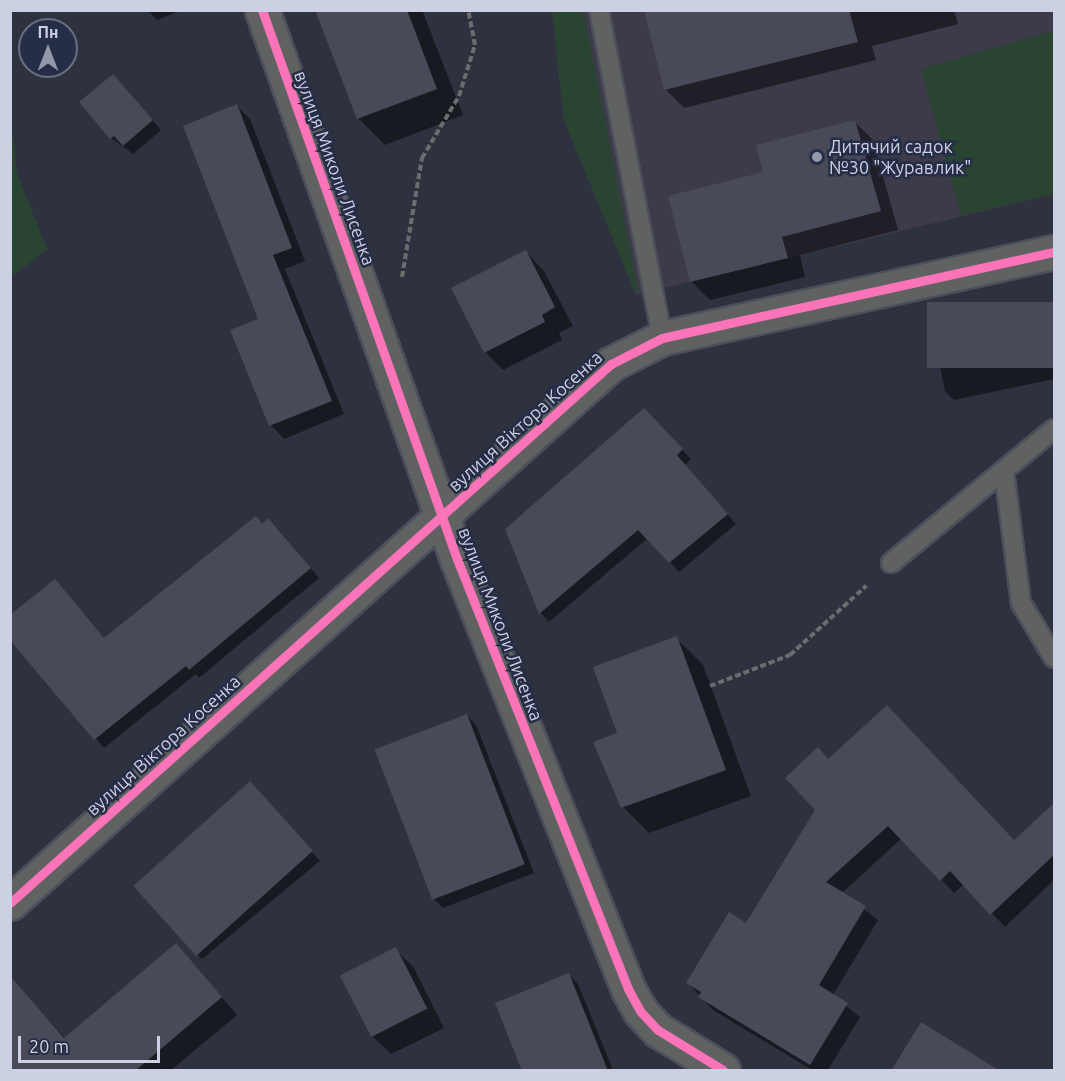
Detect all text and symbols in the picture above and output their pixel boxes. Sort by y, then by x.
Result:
north arrow [18,18,78,78]
text: Пн [38,23,58,41]
street label: вулиця Миколи Лисенка [290,68,380,268]
place label: Дитячий садок №30 "Журавлик" [829,136,971,178]
marker: Дитячий садок №30 "Журавлик" [810,150,824,164]
street label: вулиця Віктора Косенка [443,346,607,496]
street label: вулиця Миколи Лисенка [454,524,548,724]
street label: вулиця Віктора Косенка [81,670,245,820]
scale bar [21,1024,164,1062]
text: 20 m [29,1036,69,1056]

